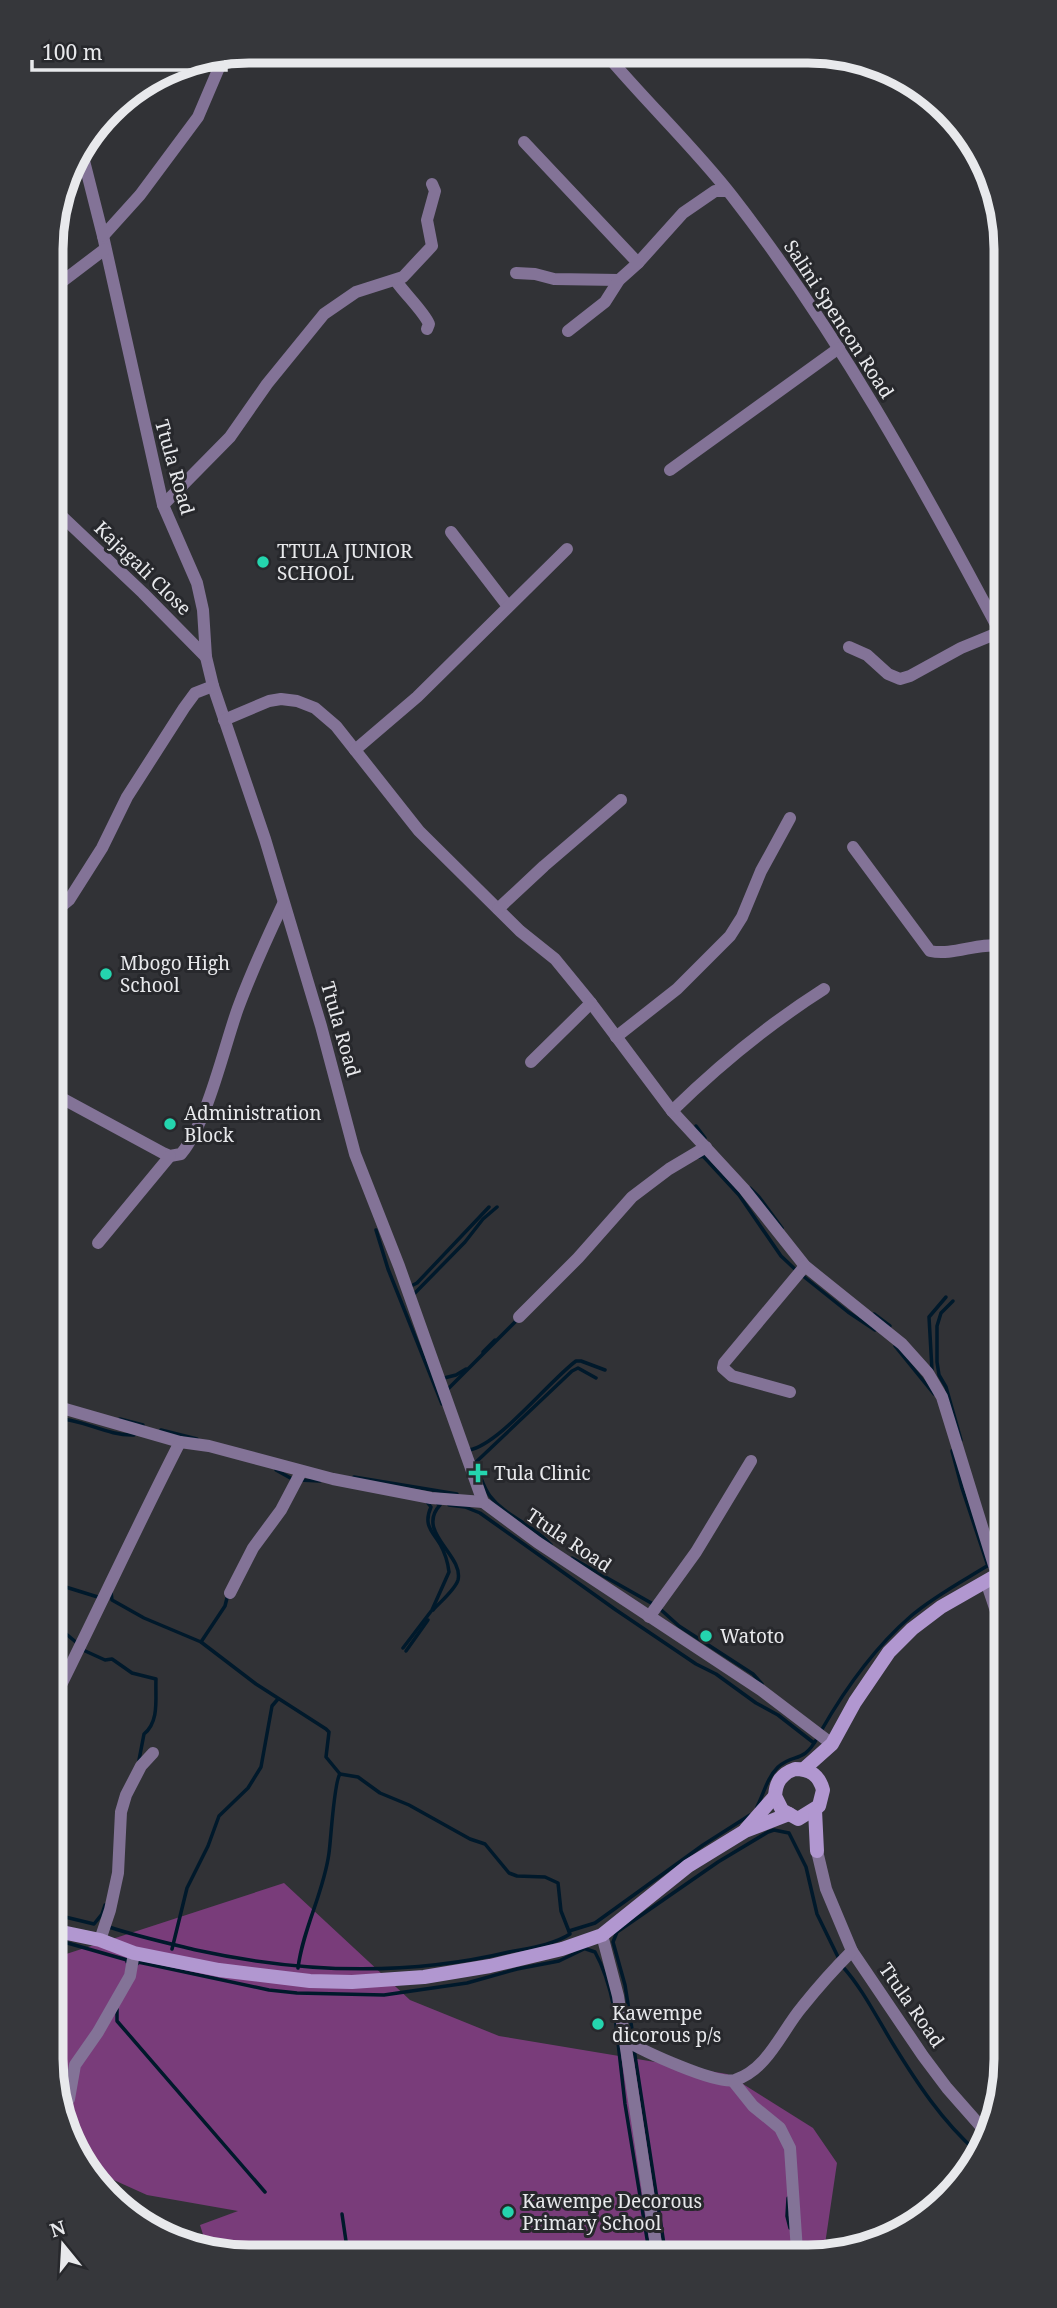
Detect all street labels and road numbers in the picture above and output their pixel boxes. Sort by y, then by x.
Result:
street label: Salini Spencon Road [778,235,900,404]
street label: Ttula Road [149,416,201,518]
street label: Kajagali Close [89,515,197,621]
street label: Ttula Road [315,978,367,1080]
street label: Ttula Road [521,1502,617,1578]
street label: Ttula Road [873,1958,951,2053]

